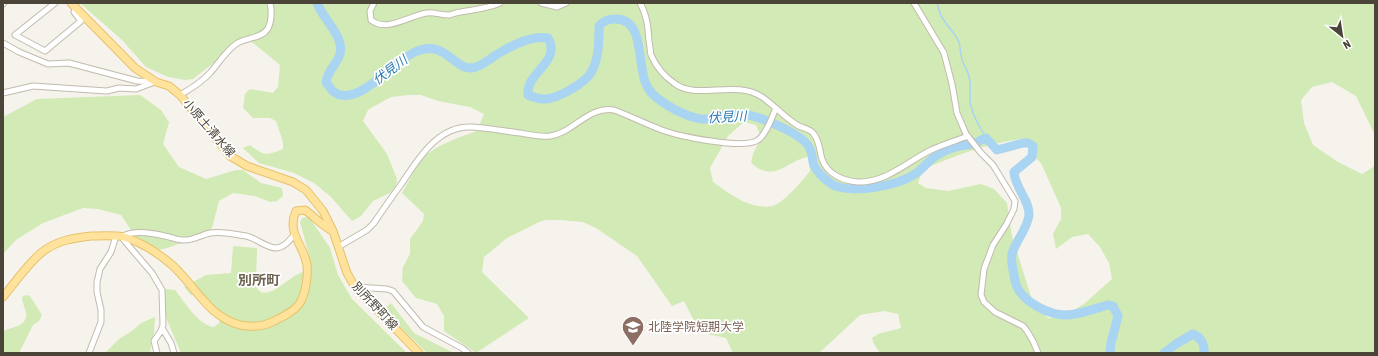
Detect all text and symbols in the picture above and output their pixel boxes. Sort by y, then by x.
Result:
north arrow [1322,16,1362,56]
text: N [1341,38,1353,51]
water label: 伏見川 [370,51,412,88]
street label: 小原土清水線 [180,96,238,160]
water label: 伏見川 [707,108,749,126]
district label: 別所町 [238,272,280,288]
street label: 別所野町線 [349,279,401,333]
school or university icon: 北陸学院短期大学 [620,314,646,347]
place label: 北陸学院短期大学 [648,320,744,334]

